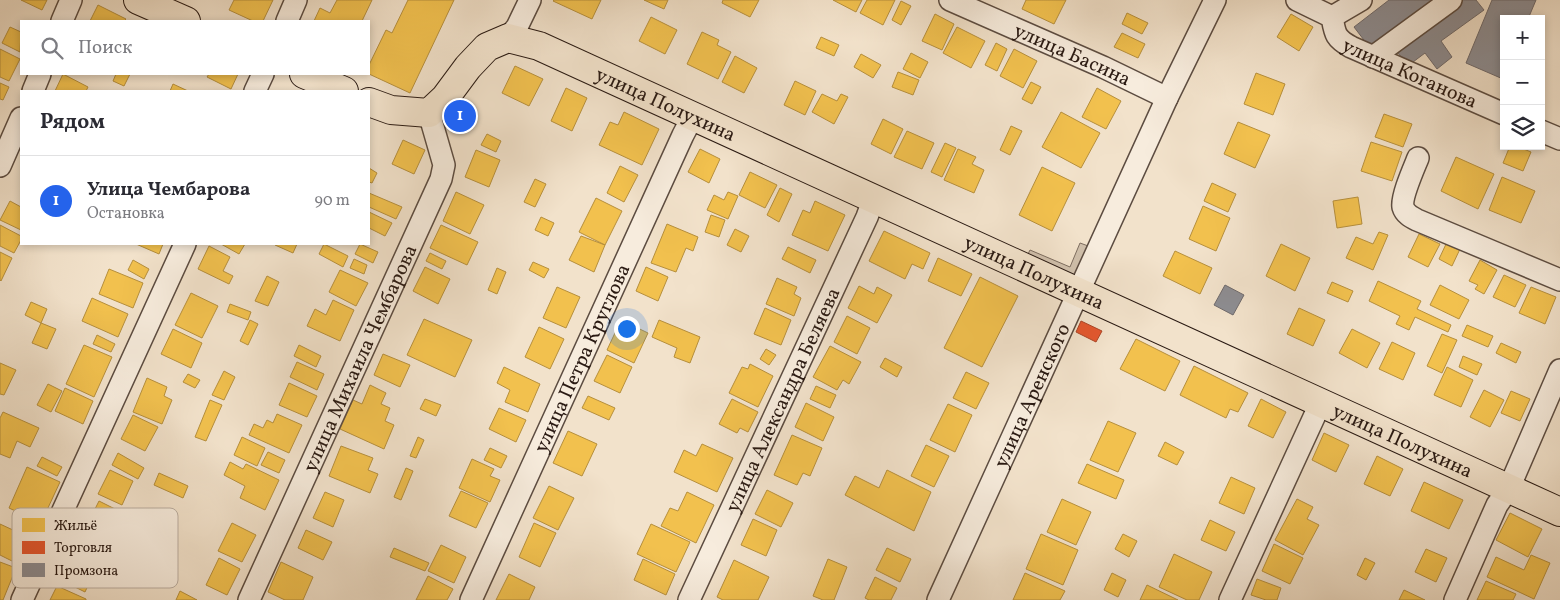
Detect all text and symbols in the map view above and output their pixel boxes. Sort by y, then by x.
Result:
map controls [1500,15,1545,150]
button: + [1500,15,1545,60]
street label: улица Басина [1009,18,1135,94]
search box [20,20,370,75]
street label: улица Коганова [1336,33,1481,117]
icon: search [38,34,66,62]
text: Поиск [78,35,132,61]
button: − [1500,60,1545,105]
street label: улица Полухина [590,62,740,150]
pin: 1 [444,97,476,135]
button: layers [1500,105,1545,150]
text: Рядом [40,108,105,137]
text: Улица Чембарова [87,177,250,203]
text: 1 [53,190,59,212]
text: 90 m [314,190,350,212]
text: Остановка [87,203,165,225]
street label: улица Полухина [959,230,1108,318]
street label: улица Михаила Чембарова [297,240,425,477]
street label: улица Петра Круглова [528,260,638,458]
street label: улица Александра Беляева [720,283,848,518]
your location [614,316,640,342]
street label: улица Аренского [988,319,1078,473]
street label: улица Полухина [1327,398,1477,486]
legend [12,508,178,588]
text: Жильё [54,517,98,536]
text: Торговля [54,539,112,558]
text: Промзона [54,562,118,581]

